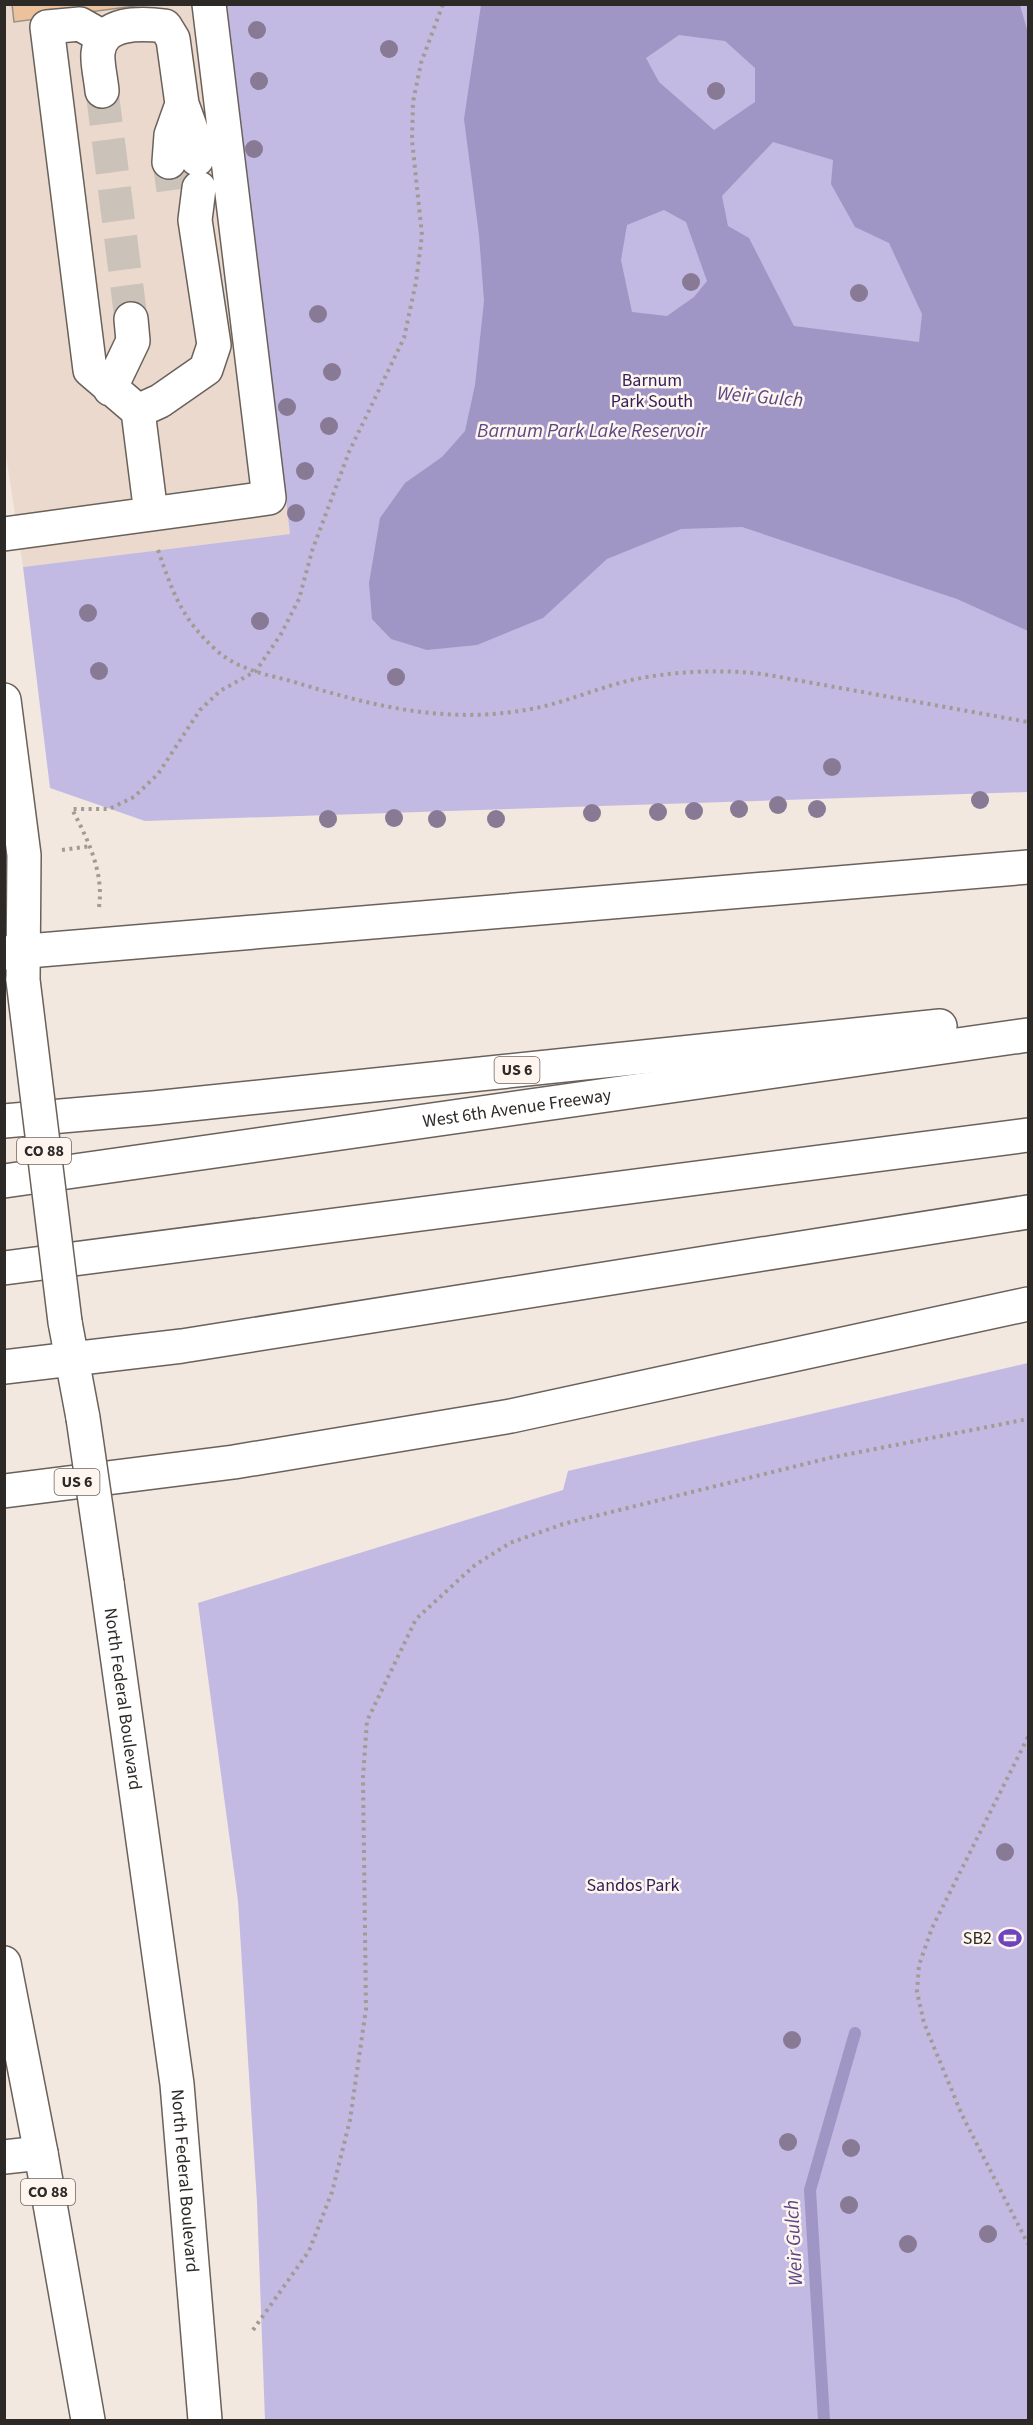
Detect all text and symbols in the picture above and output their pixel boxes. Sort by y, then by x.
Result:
park label: Barnum Park South [611,368,693,414]
water label: Weir Gulch [716,379,804,415]
water label: Barnum Park Lake Reservoir [477,417,708,445]
road number: US 6 [494,1057,540,1083]
street label: West 6th Avenue Freeway [421,1082,613,1134]
road number: CO 88 [17,1138,71,1164]
road number: US 6 [54,1469,100,1495]
street label: North Federal Boulevard [98,1606,148,1792]
park label: Sandos Park [586,1873,680,1898]
sports icon: SB2 [997,1925,1023,1951]
place label: SB2 [963,1926,992,1951]
street label: North Federal Boulevard [165,2088,205,2273]
road number: CO 88 [21,2179,75,2205]
water label: Weir Gulch [778,2199,810,2287]

